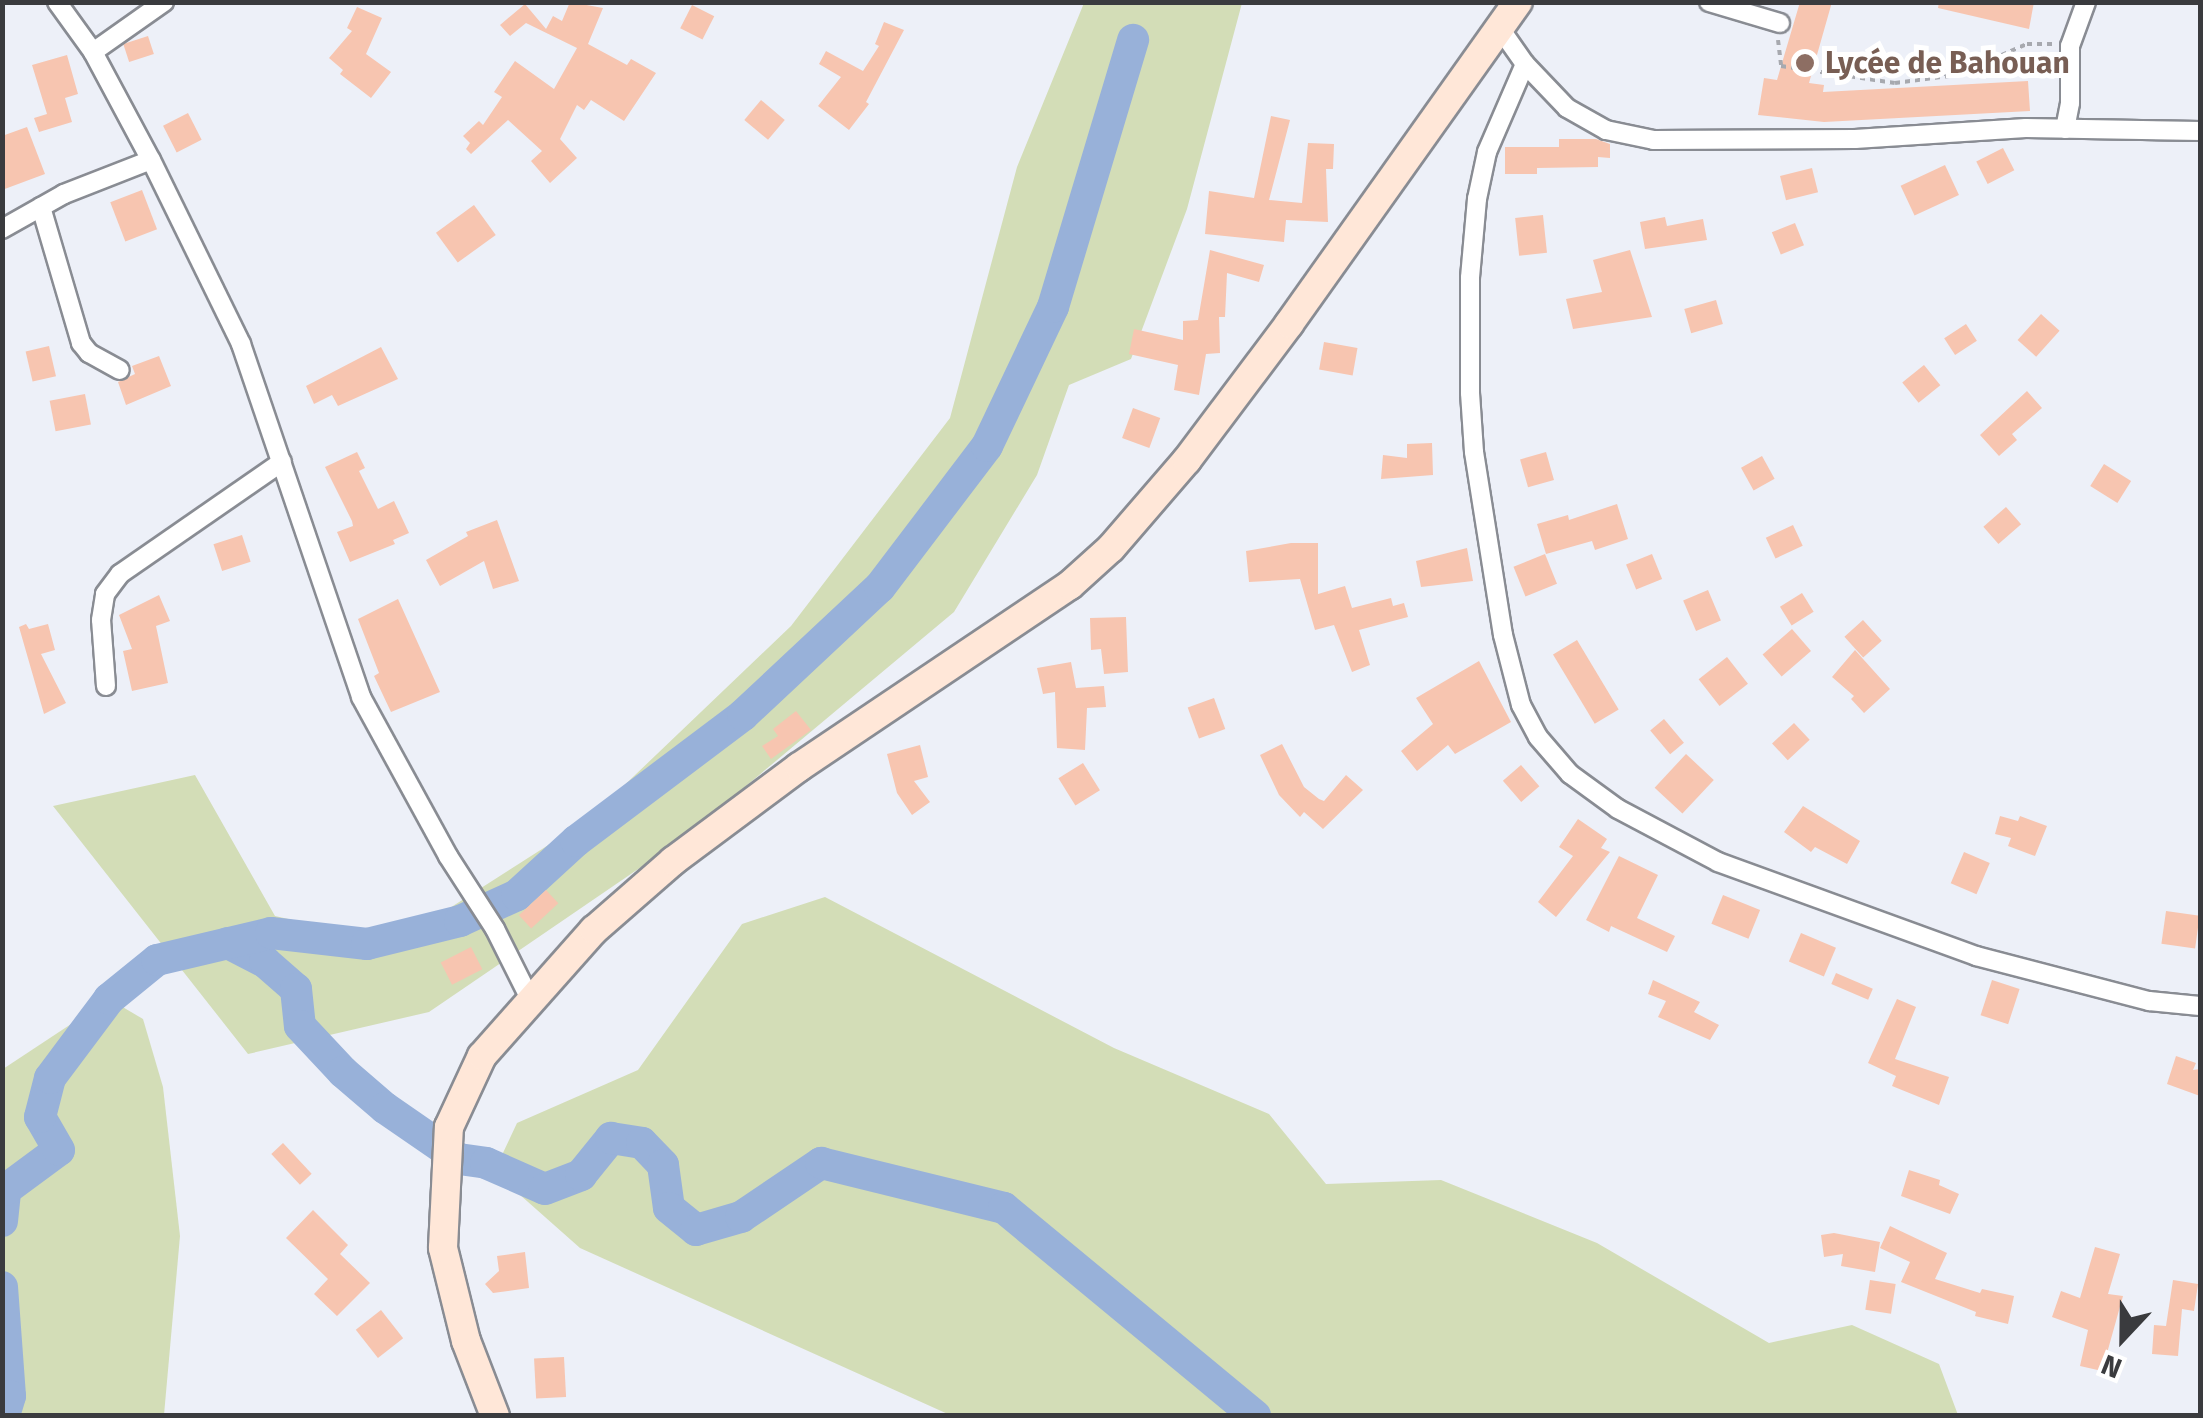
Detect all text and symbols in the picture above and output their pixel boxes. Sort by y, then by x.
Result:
place label: Lycée de Bahouan [1825,45,2070,81]
marker: Lycée de Bahouan [1794,52,1816,74]
north arrow [2073,1288,2173,1388]
text: N [2097,1348,2126,1385]

